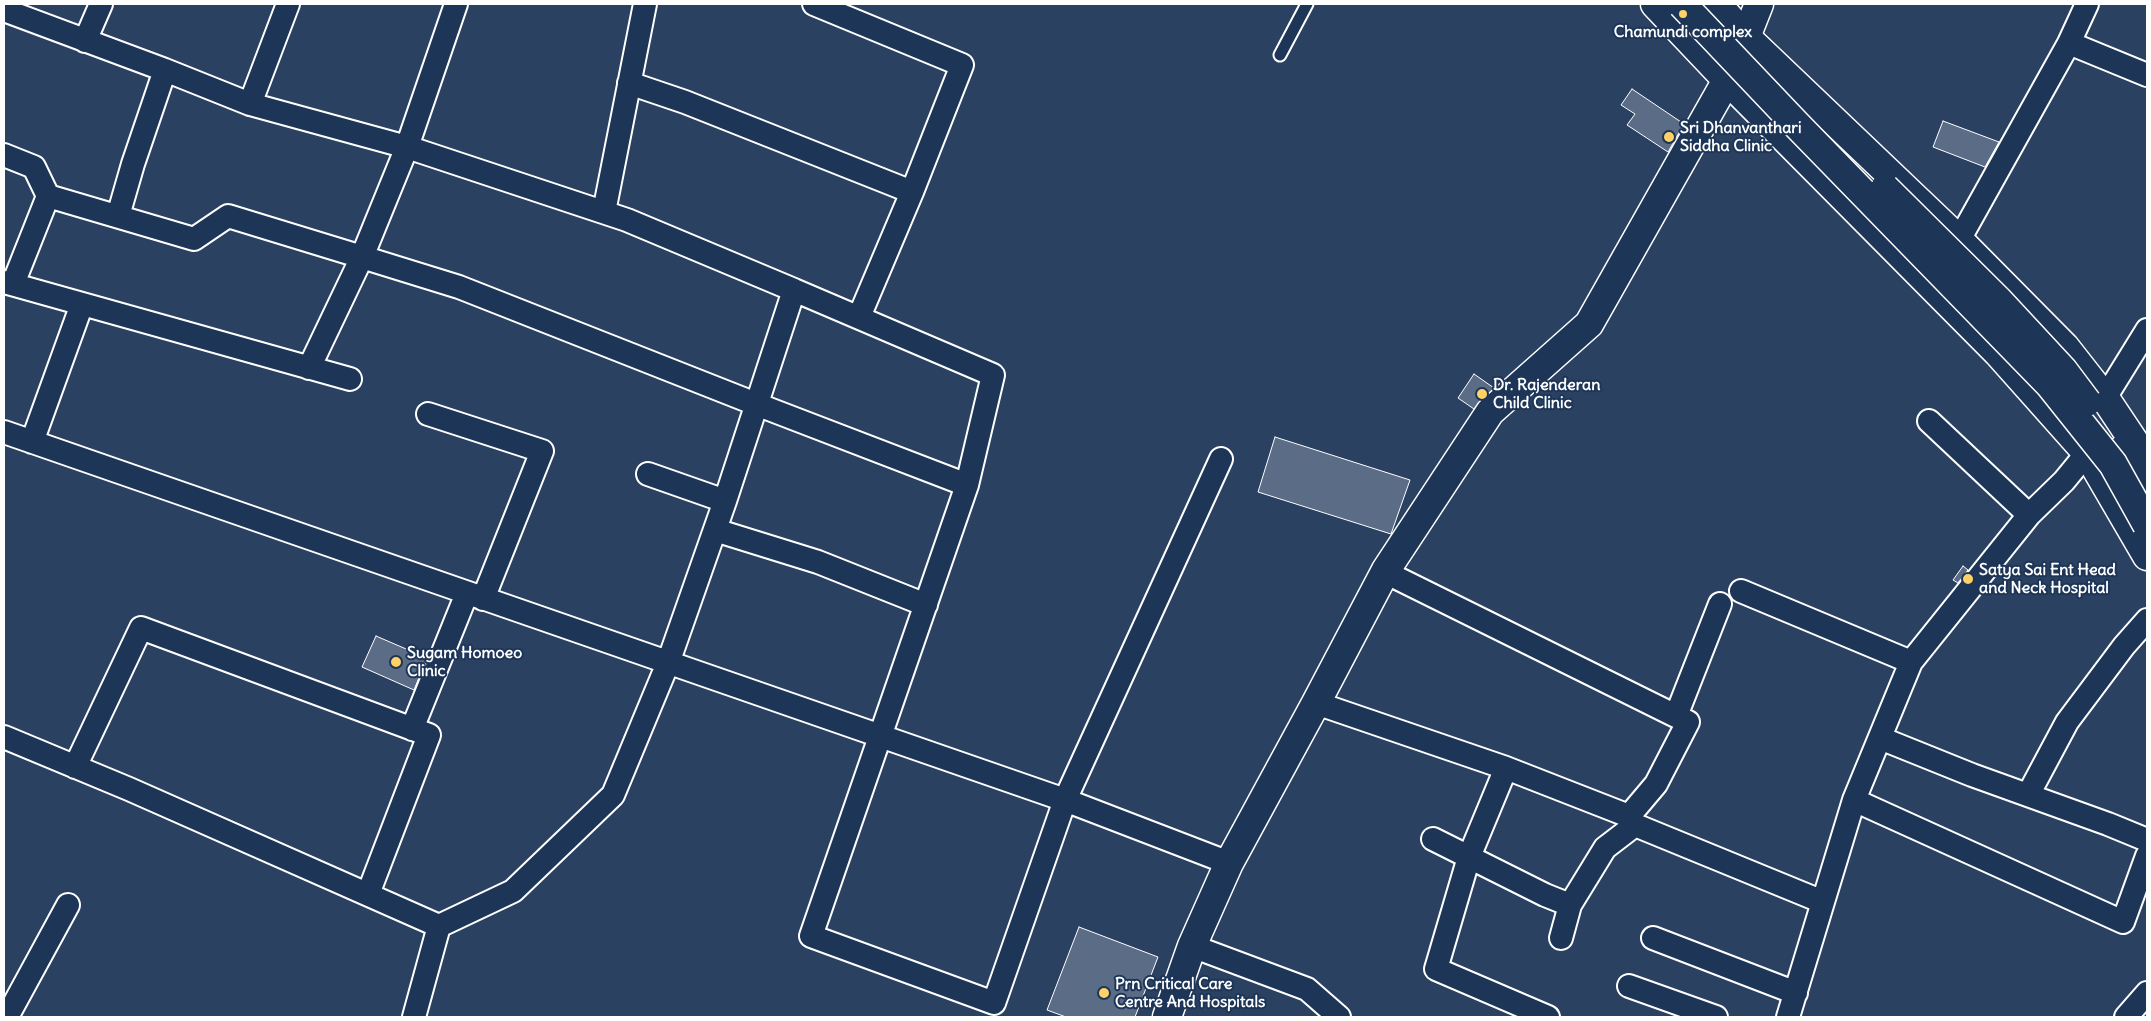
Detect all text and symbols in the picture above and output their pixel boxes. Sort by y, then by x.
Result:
marker: Chamundi complex [1677,8,1689,20]
place label: Chamundi complex [1614,22,1752,42]
place label: Sri Dhanvanthari Siddha Clinic [1680,118,1801,156]
marker: Sri Dhanvanthari Siddha Clinic [1662,130,1676,144]
place label: Dr. Rajenderan Child Clinic [1493,375,1600,413]
marker: Dr. Rajenderan Child Clinic [1475,387,1489,401]
place label: Satya Sai Ent Head and Neck Hospital [1979,560,2116,598]
marker: Satya Sai Ent Head and Neck Hospital [1961,572,1975,586]
place label: Sugam Homoeo Clinic [407,643,522,681]
marker: Sugam Homoeo Clinic [389,655,403,669]
place label: Prn Critical Care Centre And Hospitals [1115,974,1265,1012]
marker: Prn Critical Care Centre And Hospitals [1097,986,1111,1000]

